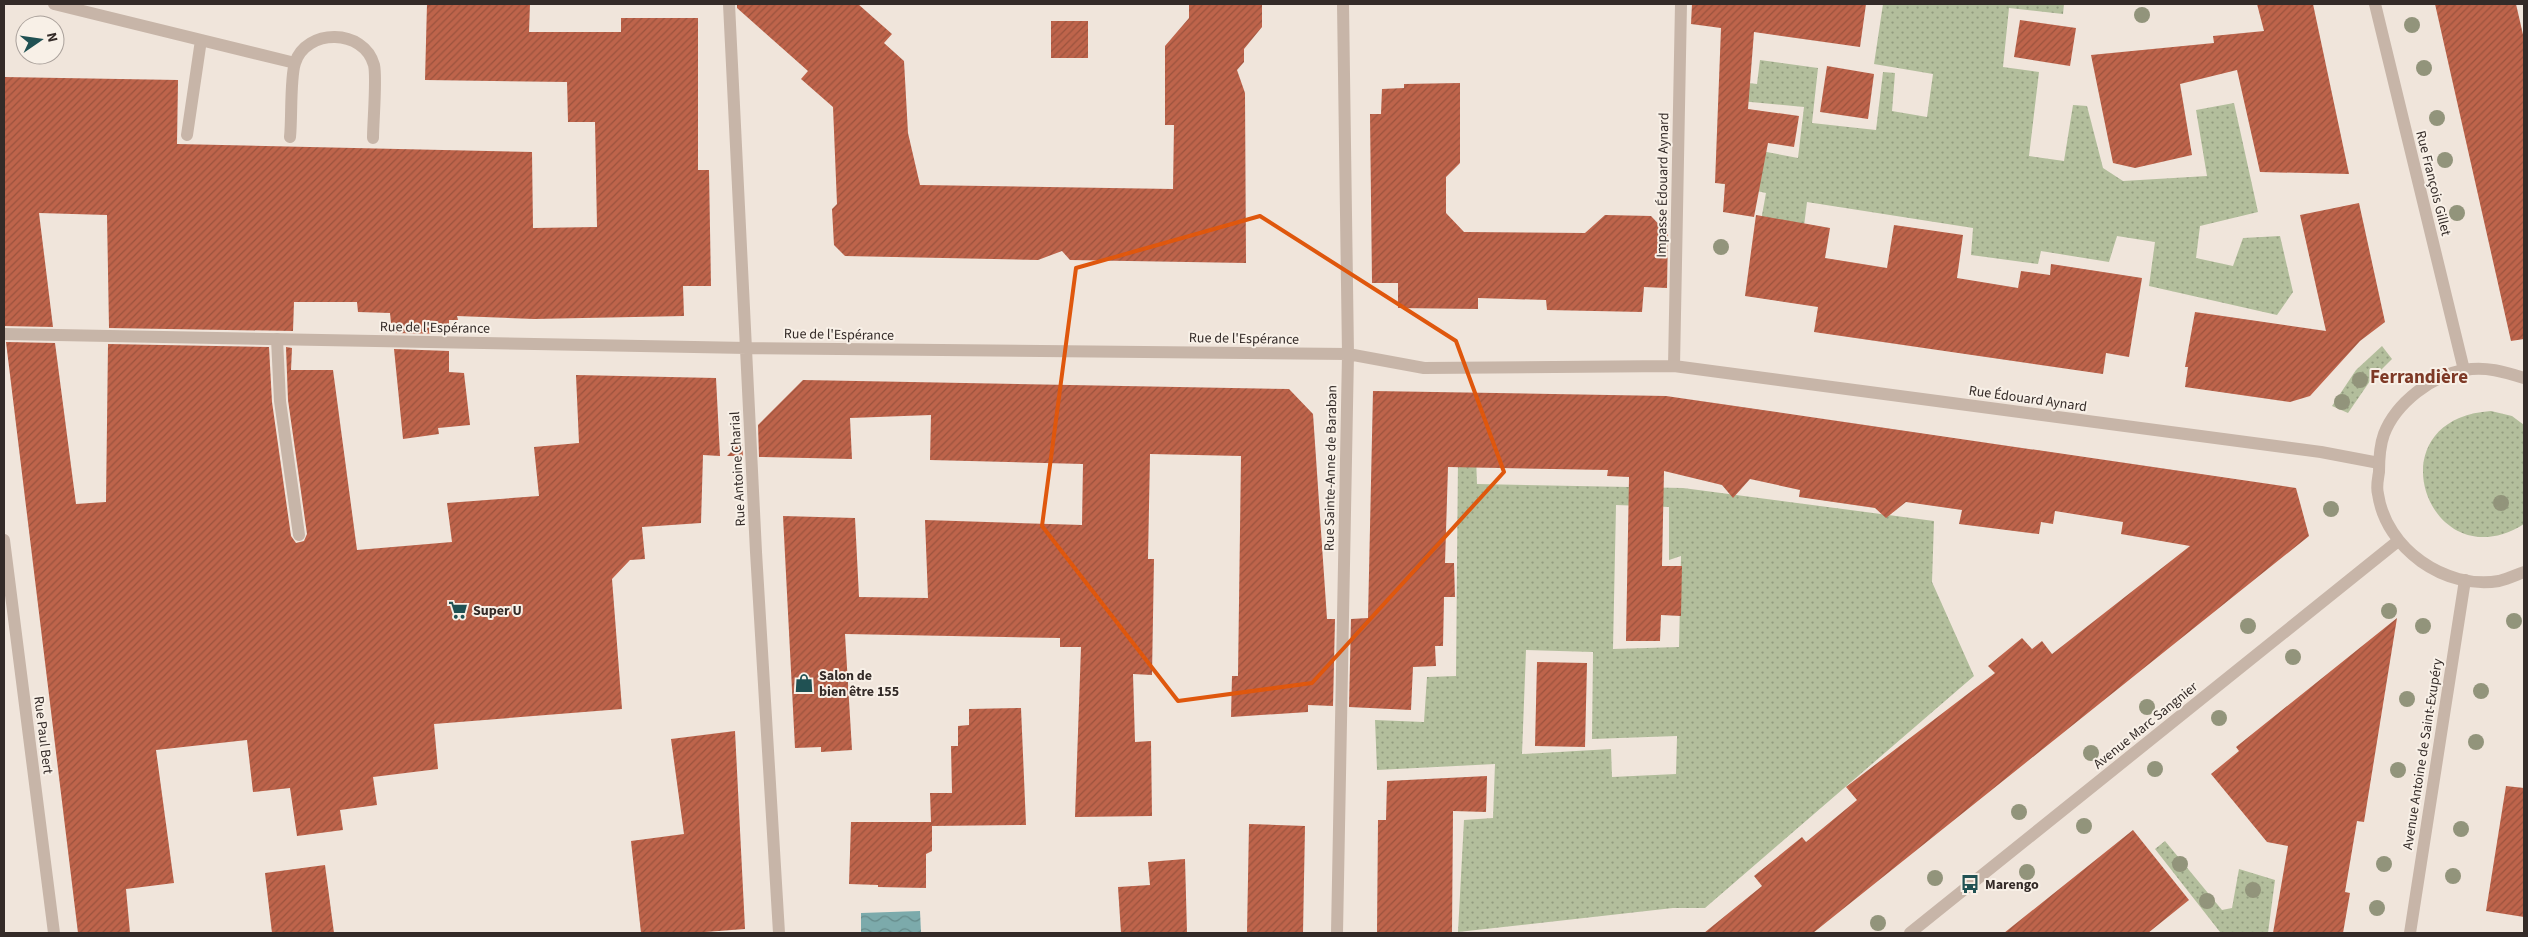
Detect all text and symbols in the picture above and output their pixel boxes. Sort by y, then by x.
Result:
north arrow [15,15,65,65]
text: N [41,31,62,44]
street label: Impasse Édouard Aynard [1652,112,1674,258]
street label: Rue François Gillet [2410,129,2456,238]
street label: Rue de l'Espérance [380,317,490,339]
street label: Rue de l'Espérance [784,324,894,346]
street label: Rue de l'Espérance [1189,328,1299,350]
district label: Ferrandière [2370,364,2468,391]
street label: Rue Édouard Aynard [1967,381,2088,417]
street label: Rue Sainte-Anne de Baraban [1320,385,1342,551]
street label: Rue Antoine Charial [725,410,751,527]
supermarket icon: Super U [447,599,469,621]
place label: Super U [473,601,522,621]
street label: Avenue Antoine de Saint-Exupéry [2398,657,2448,851]
place label: Salon de bien être 155 [819,666,899,702]
shop icon: Salon de bien être 155 [793,672,815,694]
street label: Avenue Marc Sangnier [2089,677,2202,774]
street label: Rue Paul Bert [28,695,58,776]
bus stop icon: Marengo [1959,873,1981,895]
place label: Marengo [1985,875,2039,895]

